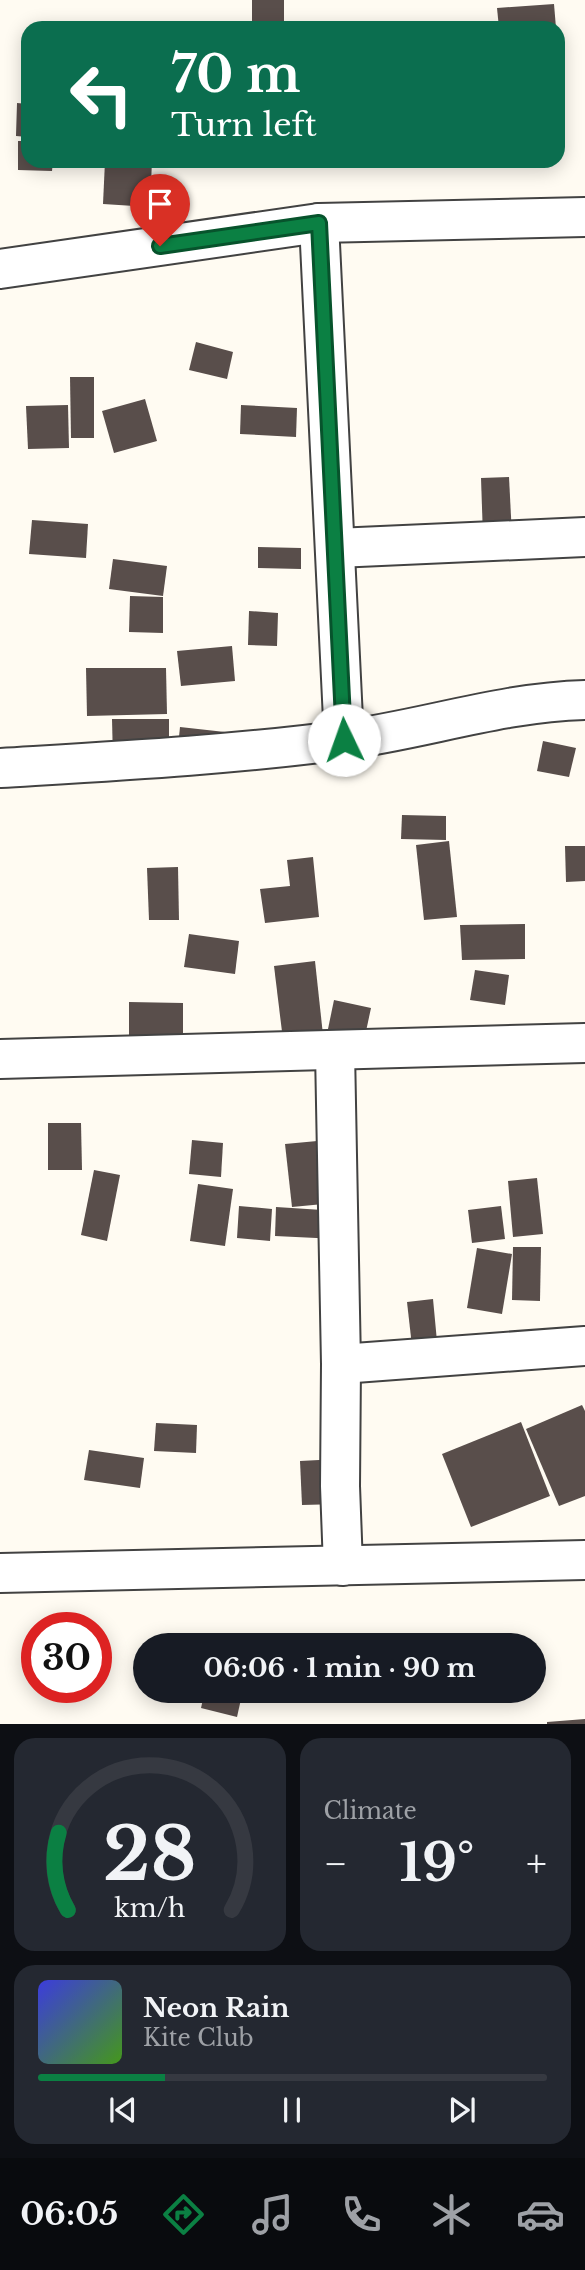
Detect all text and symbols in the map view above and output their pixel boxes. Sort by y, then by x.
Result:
text: 70 m [171,44,301,105]
icon: left [56,49,147,140]
text: Turn left [171,105,317,145]
pin [130,174,190,246]
icon: arrive [141,185,179,223]
position arrow [307,703,381,777]
speed limit sign: 30 [21,1612,112,1703]
text: 06:06 · 1 min · 90 m [203,1652,476,1684]
text: Climate [324,1797,417,1825]
text: 28 [103,1810,197,1901]
text: 19° [399,1831,474,1895]
text: − [324,1840,348,1887]
text: + [526,1840,547,1887]
text: km/h [114,1893,185,1924]
text: Neon Rain [143,1992,289,2024]
text: Kite Club [143,2024,254,2052]
icon: previous [104,2091,142,2129]
icon: pause [273,2091,311,2129]
icon: next [443,2091,481,2129]
icon: directions [159,2190,208,2239]
icon: music [248,2190,297,2239]
icon: phone [337,2190,386,2239]
icon: climate [427,2190,476,2239]
icon: car [516,2190,565,2239]
text: 06:05 [20,2194,118,2234]

